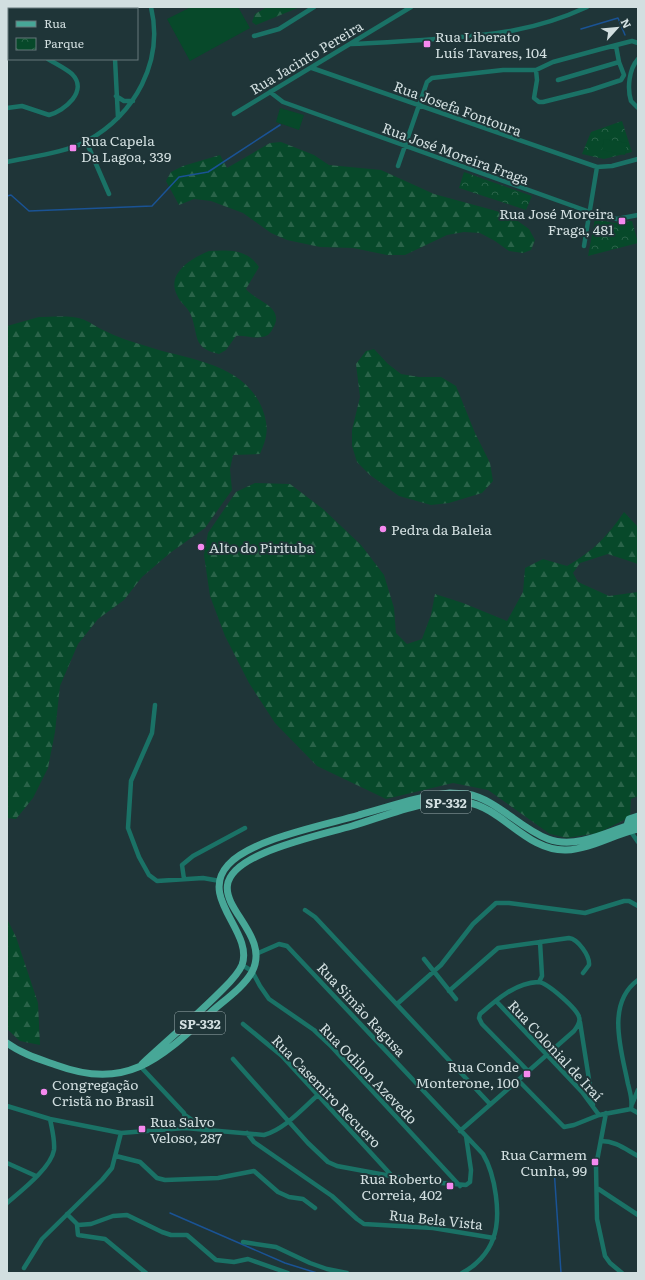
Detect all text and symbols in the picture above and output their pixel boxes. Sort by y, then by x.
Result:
legend [8,8,138,60]
north arrow [597,8,637,48]
text: Rua [44,14,67,32]
street label: Rua Jacinto Pereira [246,15,367,99]
text: N [618,15,636,31]
place label: Rua Liberato Luís Tavares, 104 [435,26,547,62]
text: Parque [44,34,84,52]
marker: Rua Liberato Luís Tavares, 104 [422,39,432,49]
street label: Rua Josefa Fontoura [391,76,525,141]
street label: Rua José Moreira Fraga [380,117,533,189]
place label: Rua Capela Da Lagoa, 339 [81,130,171,166]
marker: Rua Capela Da Lagoa, 339 [68,143,78,153]
place label: Rua José Moreira Fraga, 481 [499,203,614,239]
marker: Rua José Moreira Fraga, 481 [617,216,627,226]
place label: Pedra da Baleia [391,519,492,539]
marker: Pedra da Baleia [378,524,388,534]
place label: Alto do Pirituba [209,537,314,557]
marker: Alto do Pirituba [196,542,206,552]
road number: SP-332 [421,791,471,813]
street label: Rua Simão Ragusa [313,958,411,1061]
street label: Rua Colonial de Iraí [504,995,608,1105]
road number: SP-332 [175,1012,225,1034]
street label: Rua Odilon Azevedo [316,1018,422,1128]
street label: Rua Casemiro Recuero [268,1030,386,1152]
place label: Rua Conde Monterone, 100 [415,1056,519,1092]
marker: Rua Conde Monterone, 100 [522,1069,532,1079]
place label: Congregação Cristã no Brasil [52,1074,155,1110]
marker: Congregação Cristã no Brasil [39,1087,49,1097]
place label: Rua Salvo Veloso, 287 [150,1111,222,1147]
marker: Rua Salvo Veloso, 287 [137,1124,147,1134]
place label: Rua Carmem Cunha, 99 [500,1144,587,1180]
marker: Rua Carmem Cunha, 99 [590,1157,600,1167]
place label: Rua Roberto Correia, 402 [360,1168,442,1204]
marker: Rua Roberto Correia, 402 [445,1181,455,1191]
street label: Rua Bela Vista [388,1204,484,1234]

